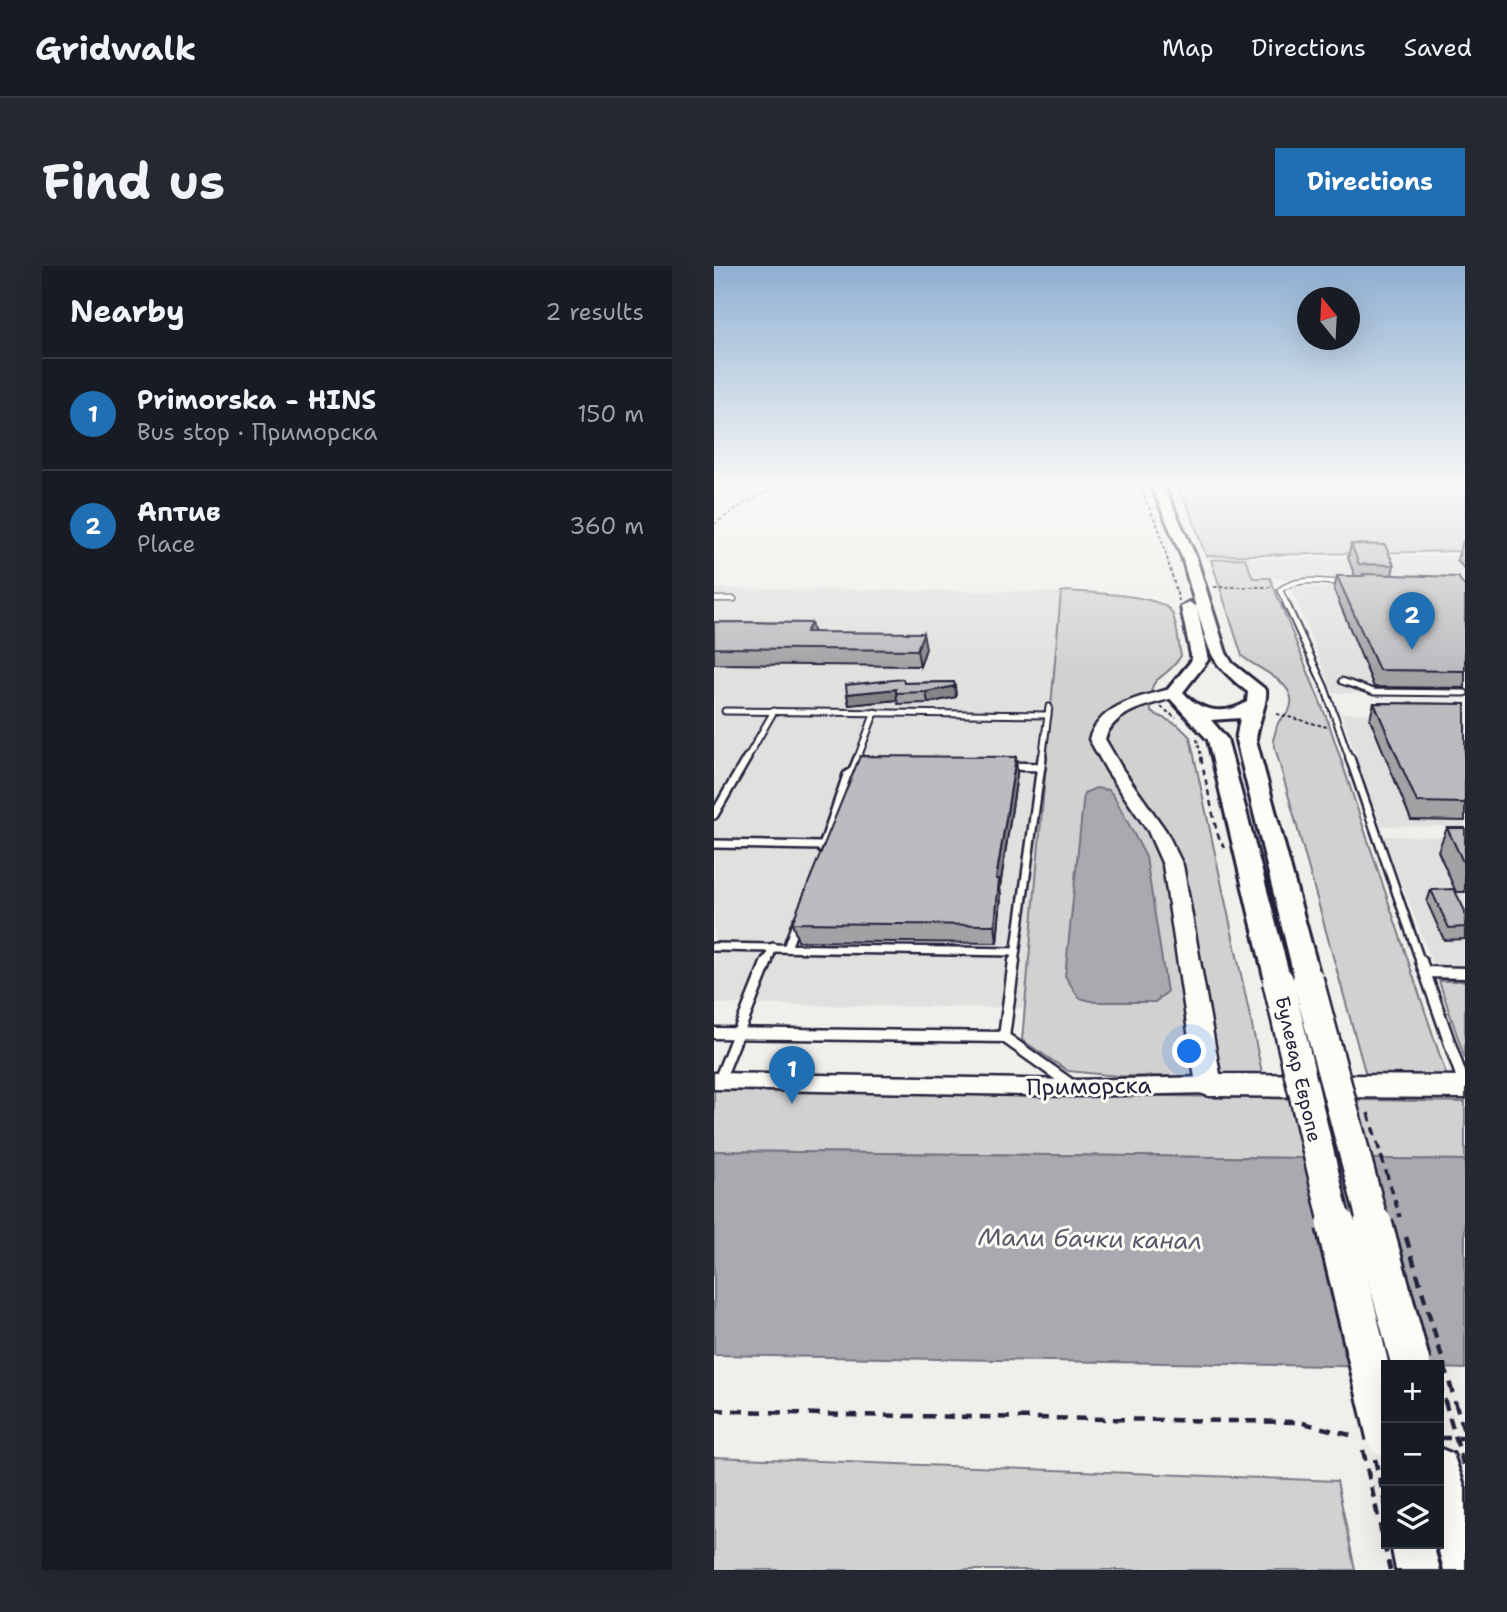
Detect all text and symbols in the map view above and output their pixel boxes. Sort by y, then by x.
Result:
text: Gridwalk [35,26,196,71]
text: Map [1162,32,1213,64]
text: Directions [1251,32,1366,64]
text: Saved [1404,32,1472,64]
button: Directions [1275,148,1465,216]
text: Find us [42,149,225,215]
north arrow [1297,287,1360,350]
text: Nearby [70,291,185,332]
text: 2 results [545,297,644,327]
text: Primorska - HINS [137,382,376,417]
text: 1 [88,399,98,429]
text: 150 m [577,399,644,429]
text: Bus stop · Приморска [137,417,377,447]
text: Аптив [137,494,220,529]
text: 2 [85,511,101,541]
text: 360 m [569,511,644,541]
text: Place [137,529,196,559]
pin: 2 [1389,592,1435,650]
street label: Булевар Европе [1270,994,1327,1144]
your location [1172,1034,1206,1068]
pin: 1 [769,1046,815,1104]
street label: Приморска [1026,1070,1152,1102]
water label: Мали бачки канал [978,1221,1202,1257]
map controls [1381,1360,1444,1549]
button: + [1381,1360,1444,1423]
button: − [1381,1423,1444,1486]
button: layers [1381,1486,1444,1549]

